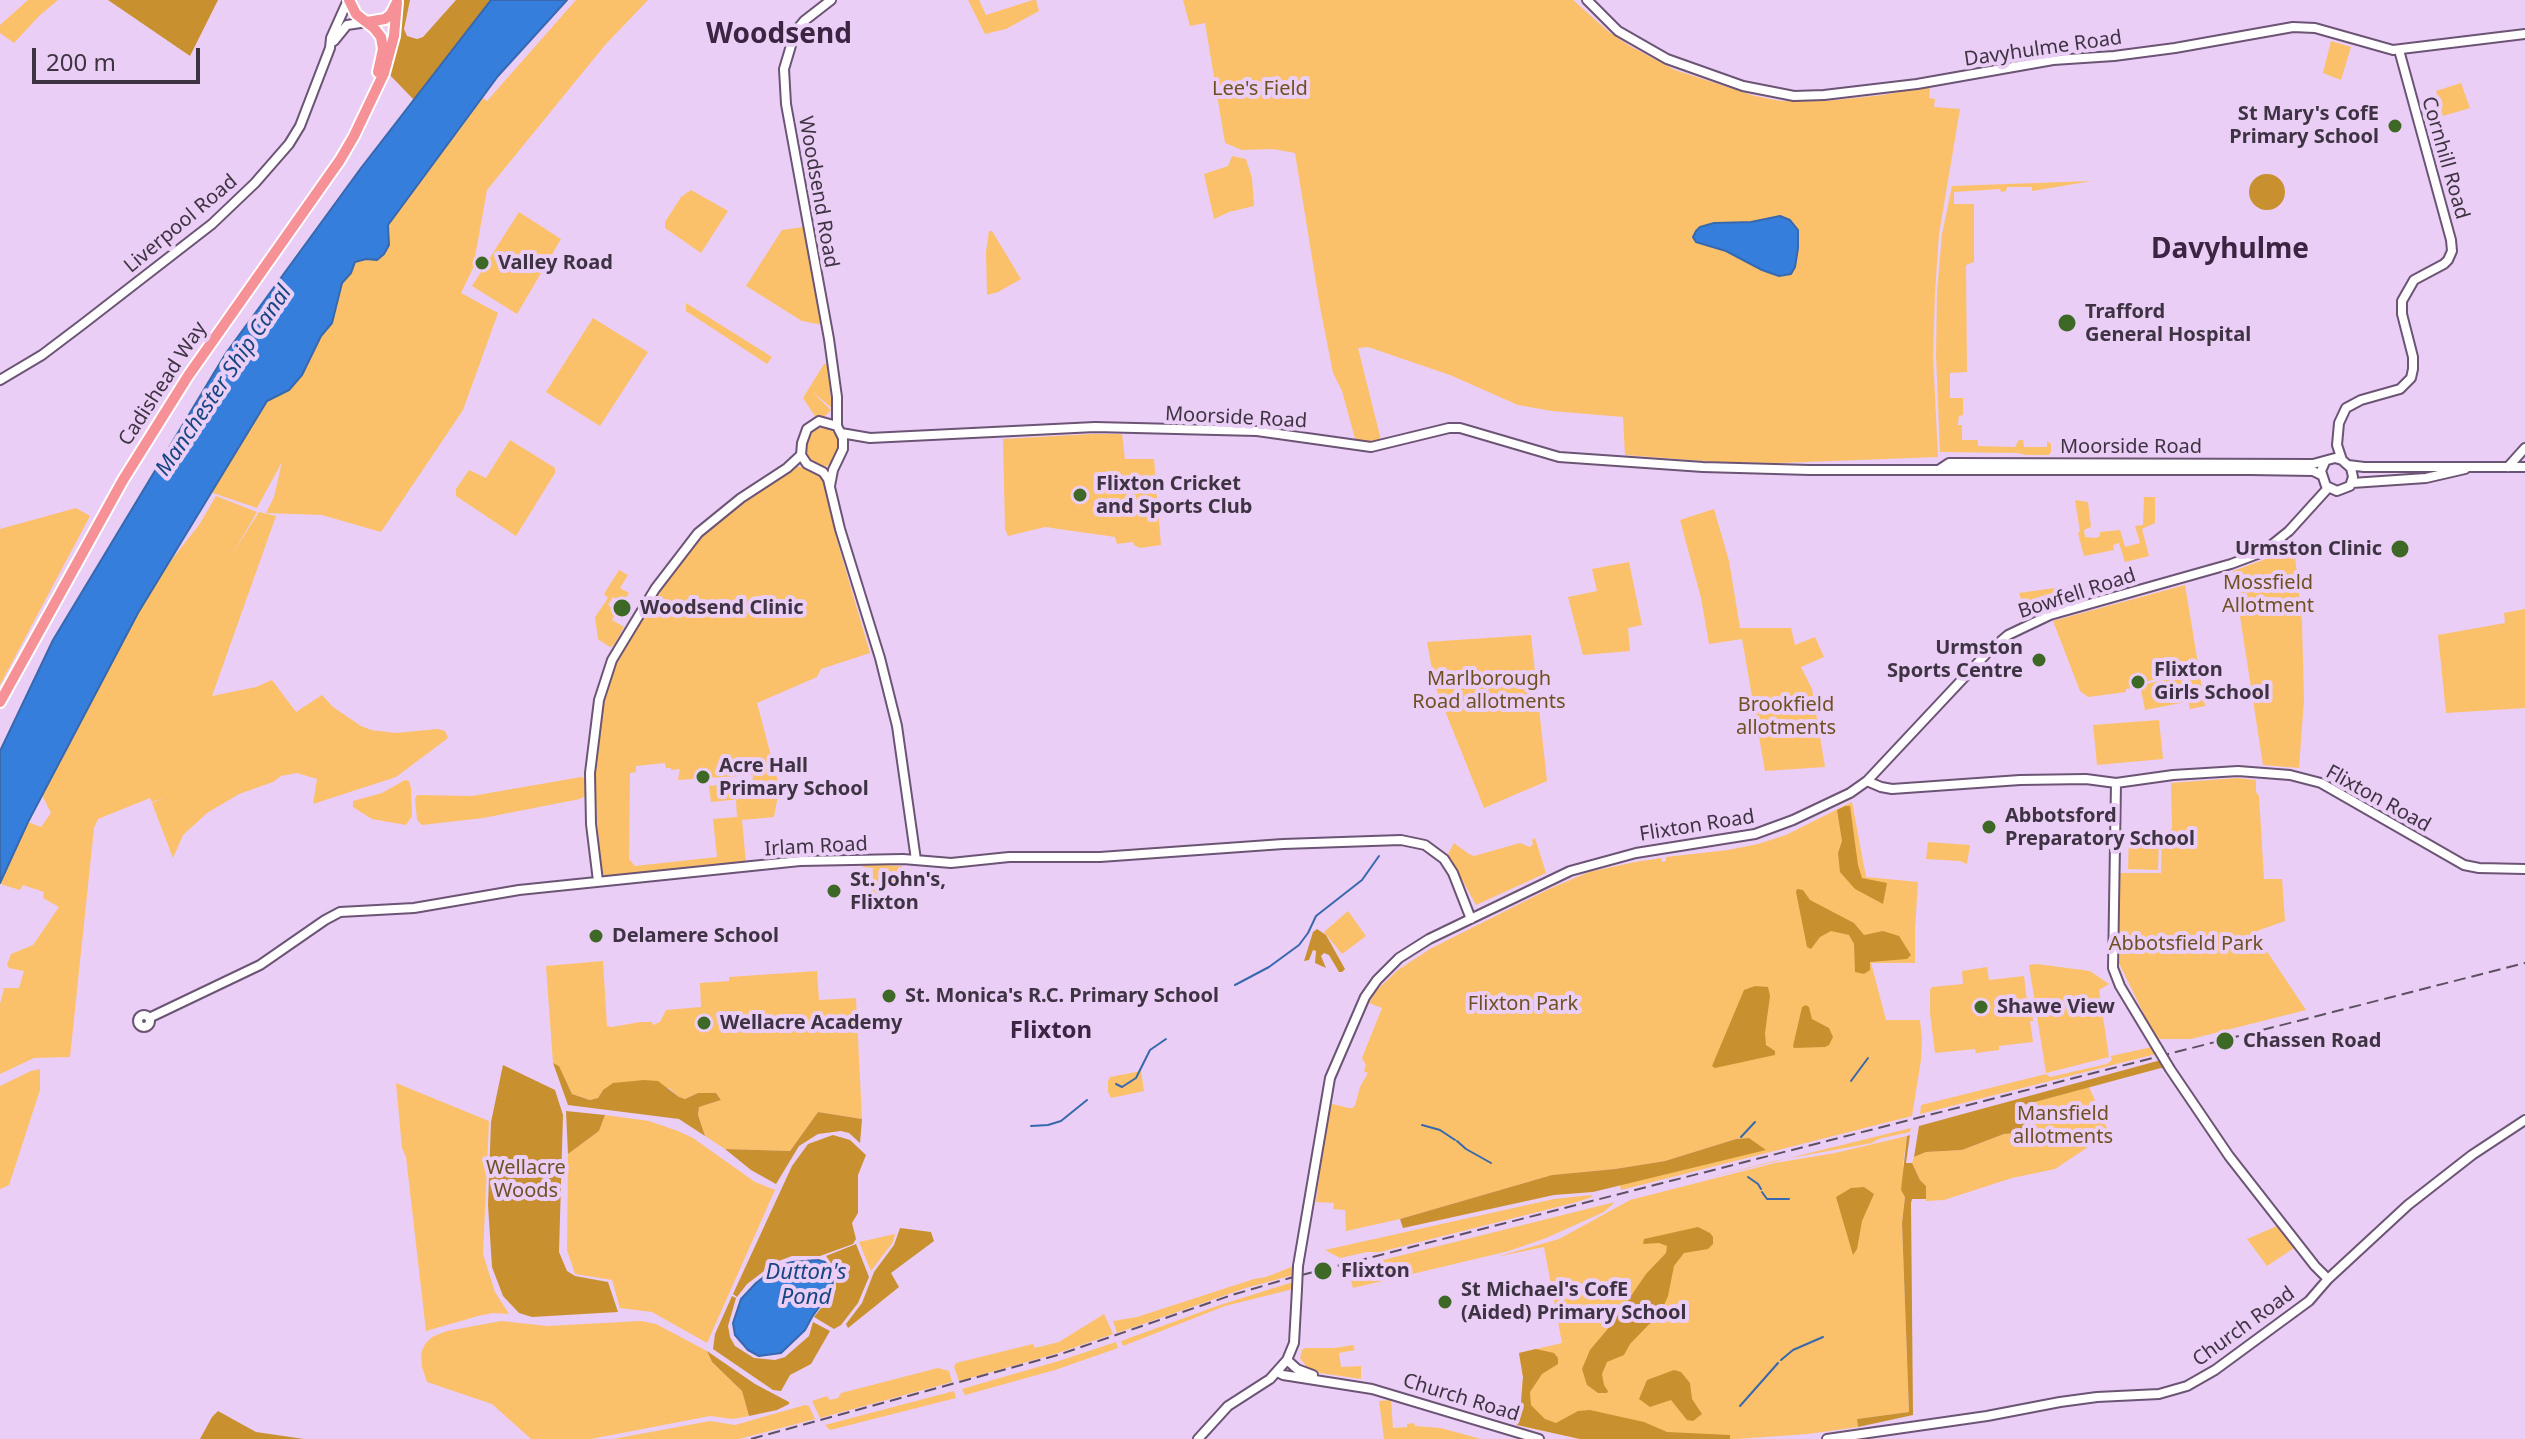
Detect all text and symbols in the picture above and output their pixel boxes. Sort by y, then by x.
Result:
district label: Woodsend [706,18,852,52]
street label: Davyhulme Road [1962,26,2124,72]
scale bar [36,32,204,82]
text: 200 m [46,45,116,78]
park label: Lee's Field [1212,77,1308,101]
street label: Cornhill Road [2416,94,2474,222]
place label: St Mary's CofE Primary School [2229,102,2379,149]
street label: Woodsend Road [793,114,843,270]
marker: St Mary's CofE Primary School [2386,117,2404,135]
street label: Liverpool Road [120,170,242,278]
district label: Davyhulme [2151,233,2309,267]
place label: Valley Road [498,251,613,275]
marker: Valley Road [473,254,491,272]
water label: Manchester Ship Canal [150,281,298,481]
place label: Trafford General Hospital [2085,300,2251,347]
marker: Trafford General Hospital [2056,312,2078,334]
street label: Cadishead Way [114,318,212,450]
street label: Moorside Road [1164,402,1308,434]
street label: Moorside Road [2060,435,2202,459]
place label: Flixton Cricket and Sports Club [1096,472,1252,519]
marker: Flixton Cricket and Sports Club [1071,486,1089,504]
place label: Urmston Clinic [2235,537,2382,561]
marker: Urmston Clinic [2389,538,2411,560]
street label: Bowfell Road [2015,564,2139,624]
park label: Mossfield Allotment [2222,571,2314,618]
place label: Woodsend Clinic [640,596,803,620]
marker: Woodsend Clinic [611,597,633,619]
place label: Urmston Sports Centre [1887,636,2023,683]
marker: Urmston Sports Centre [2030,651,2048,669]
place label: Flixton Girls School [2154,658,2270,705]
park label: Marlborough Road allotments [1412,667,1566,714]
marker: Flixton Girls School [2129,673,2147,691]
park label: Brookfield allotments [1736,693,1836,740]
place label: Acre Hall Primary School [719,754,869,801]
street label: Flixton Road [2321,760,2435,838]
marker: Acre Hall Primary School [694,768,712,786]
place label: Abbotsford Preparatory School [2005,804,2195,851]
street label: Flixton Road [1638,805,1756,847]
marker: Abbotsford Preparatory School [1980,818,1998,836]
street label: Irlam Road [764,832,868,862]
place label: St. John's, Flixton [850,868,946,915]
marker: St. John's, Flixton [825,882,843,900]
place label: Delamere School [612,924,779,948]
marker: Delamere School [587,927,605,945]
park label: Abbotsfield Park [2109,932,2263,956]
place label: St. Monica's R.C. Primary School [905,984,1219,1008]
marker: St. Monica's R.C. Primary School [880,987,898,1005]
park label: Flixton Park [1468,992,1578,1016]
place label: Shawe View [1997,995,2115,1019]
marker: Shawe View [1972,998,1990,1016]
place label: Wellacre Academy [720,1011,902,1035]
marker: Wellacre Academy [695,1014,713,1032]
district label: Flixton [1010,1017,1092,1045]
place label: Chassen Road [2243,1029,2381,1053]
marker: Chassen Road [2214,1030,2236,1052]
park label: Mansfield allotments [2013,1102,2113,1149]
park label: Wellacre Woods [486,1156,566,1203]
place label: Flixton [1341,1259,1410,1283]
water label: Dutton's Pond [766,1260,846,1312]
marker: Flixton [1312,1260,1334,1282]
place label: St Michael's CofE (Aided) Primary School [1461,1278,1686,1325]
street label: Church Road [2188,1282,2300,1372]
marker: St Michael's CofE (Aided) Primary School [1436,1293,1454,1311]
street label: Church Road [1400,1369,1522,1427]

